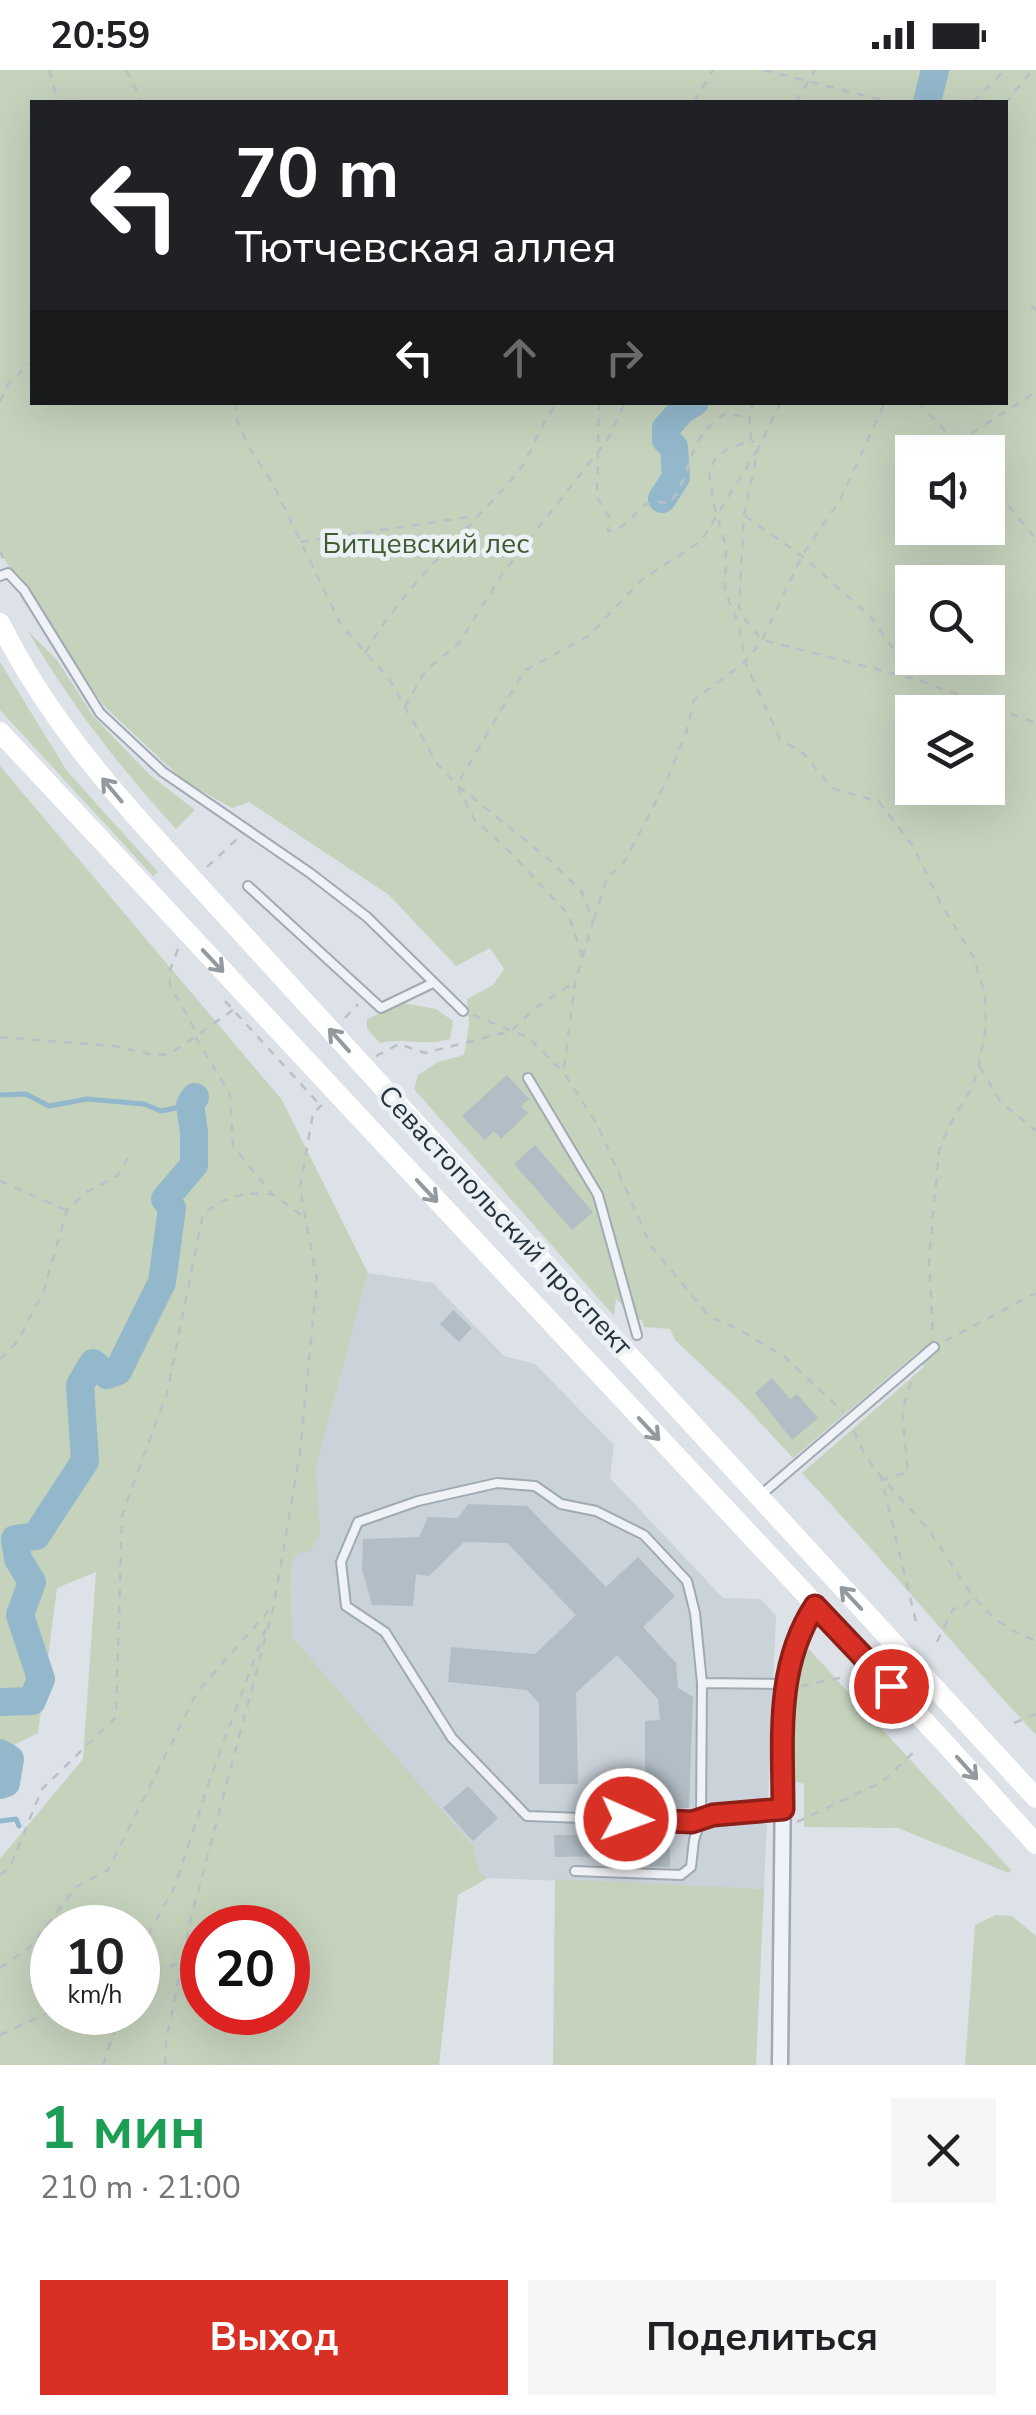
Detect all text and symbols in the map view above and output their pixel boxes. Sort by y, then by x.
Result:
text: 20:59 [50,10,151,61]
text: 70 m [235,126,399,222]
icon: left [70,140,200,270]
text: Тютчевская аллея [235,217,617,278]
icon: left [387,330,442,385]
icon: ahead [492,330,547,385]
icon: right [597,330,652,385]
map controls [895,435,1005,805]
button: sound [895,435,1005,545]
park label: Битцевский лес [323,525,529,563]
button: search [895,565,1005,675]
button: layers [895,695,1005,805]
one-way arrow [101,777,123,803]
one-way arrow [201,948,224,973]
one-way arrow [328,1028,351,1053]
street label: Севастопольский проспект [370,1077,641,1365]
one-way arrow [416,1178,439,1203]
one-way arrow [637,1416,661,1440]
one-way arrow [840,1586,863,1611]
pin [849,1644,934,1729]
icon: arrive [864,1659,919,1714]
one-way arrow [955,1755,978,1780]
position arrow [574,1767,678,1871]
speed limit sign: 20 [180,1905,310,2035]
text: 10 [65,1923,125,1992]
text: km/h [67,1978,123,2012]
text: 1 мин [40,2087,206,2169]
button: close [891,2098,996,2203]
text: 210 m · 21:00 [40,2166,241,2209]
button: Выход [40,2280,508,2395]
button: Поделиться [528,2280,996,2395]

